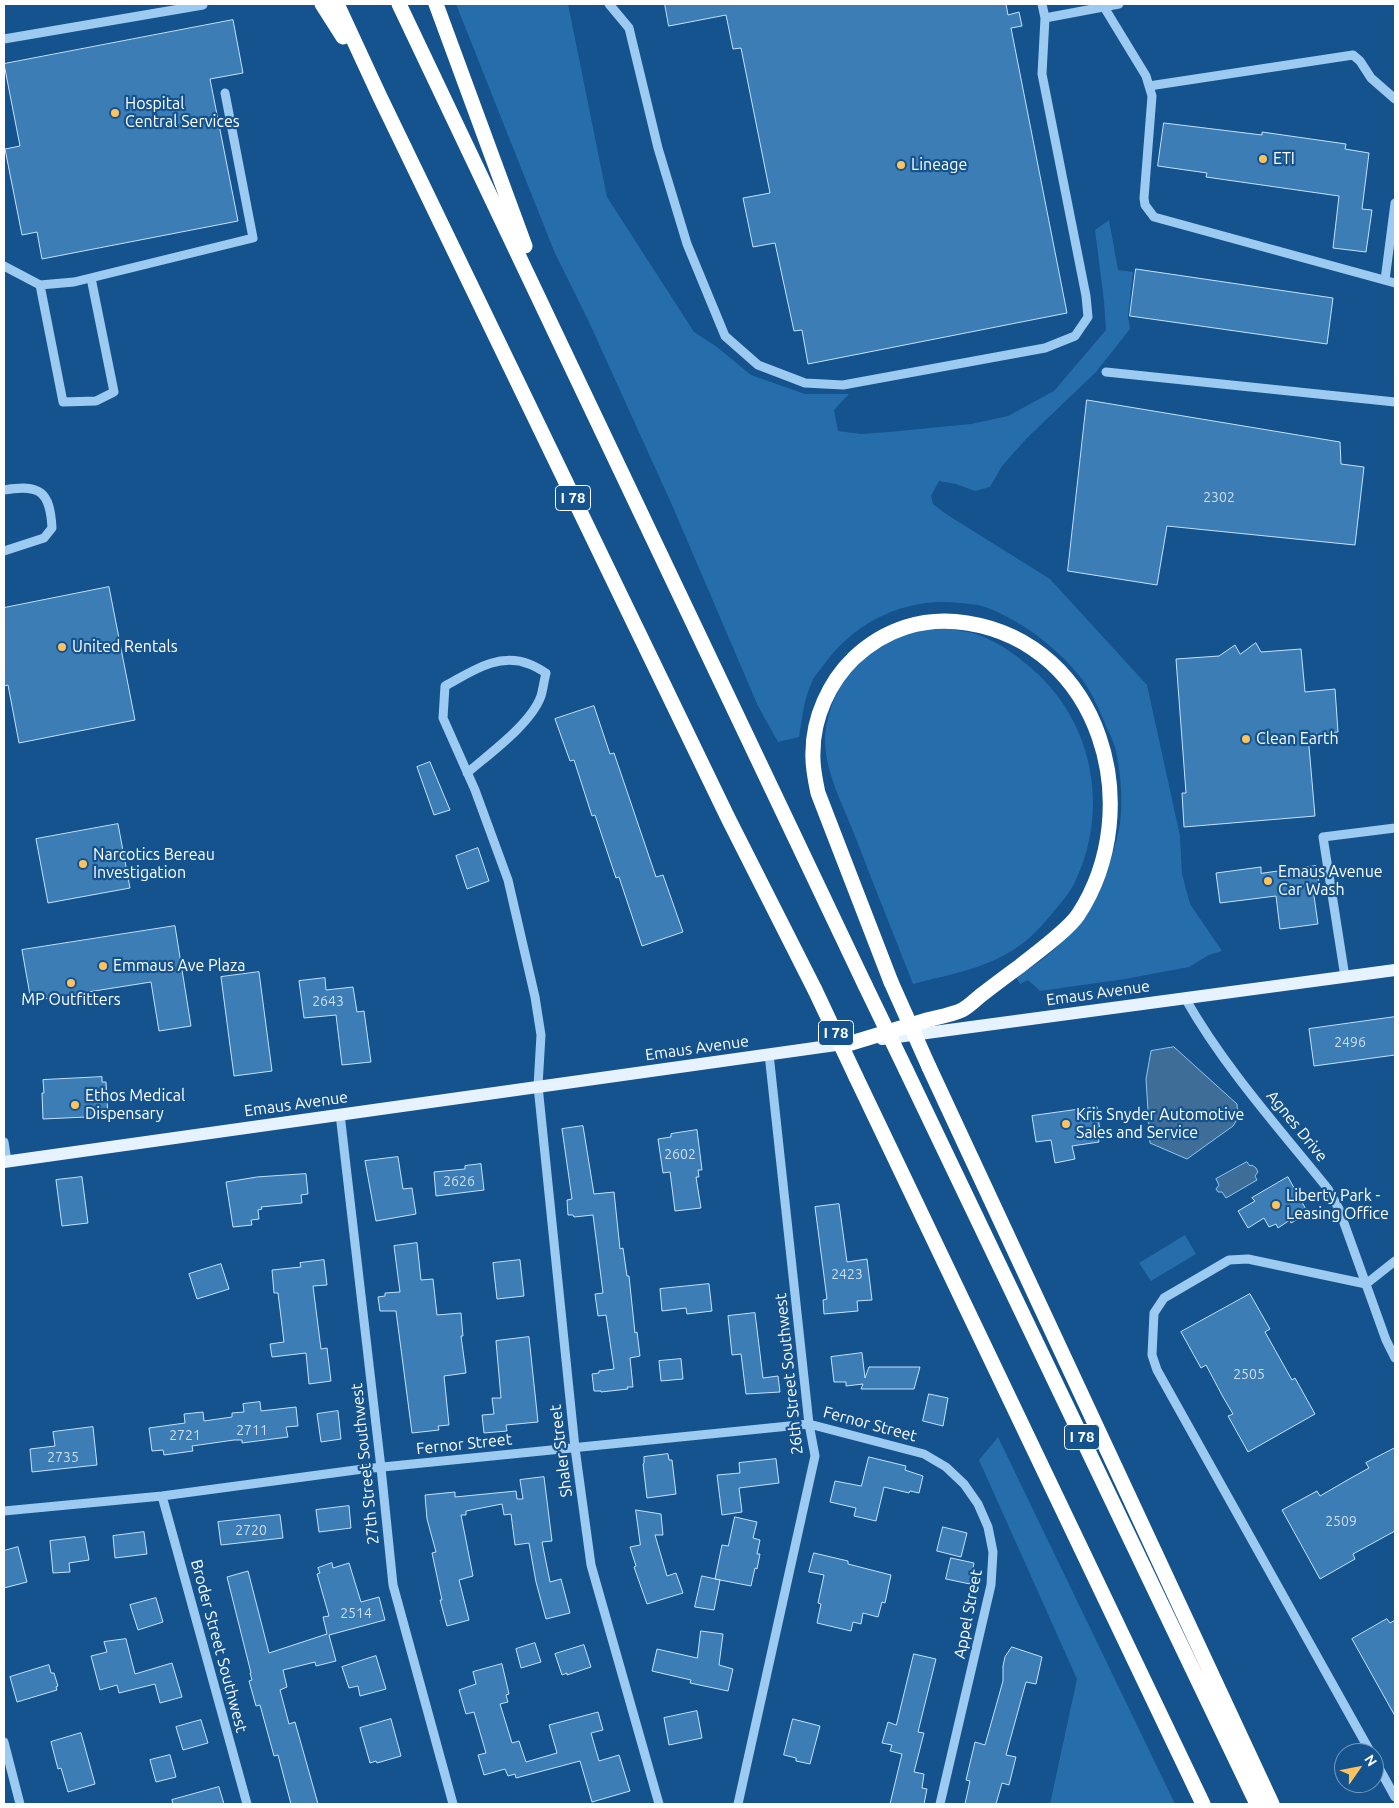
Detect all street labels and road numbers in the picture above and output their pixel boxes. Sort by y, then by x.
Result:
road number: I 78 [556,486,590,510]
street label: Emaus Avenue [1045,976,1151,1010]
road number: I 78 [818,1020,854,1046]
street label: Emaus Avenue [644,1031,750,1065]
street label: Emaus Avenue [243,1087,349,1121]
street label: Agnes Drive [1262,1087,1332,1165]
street label: 26th Street Southwest [771,1292,807,1456]
street label: 27th Street Southwest [347,1382,383,1546]
street label: Fernor Street [821,1402,919,1446]
street label: Shaler Street [546,1404,576,1498]
road number: I 78 [1064,1424,1100,1450]
street label: Fernor Street [415,1429,513,1459]
street label: Broder Street Southwest [187,1557,251,1735]
street label: Appel Street [950,1568,986,1660]

